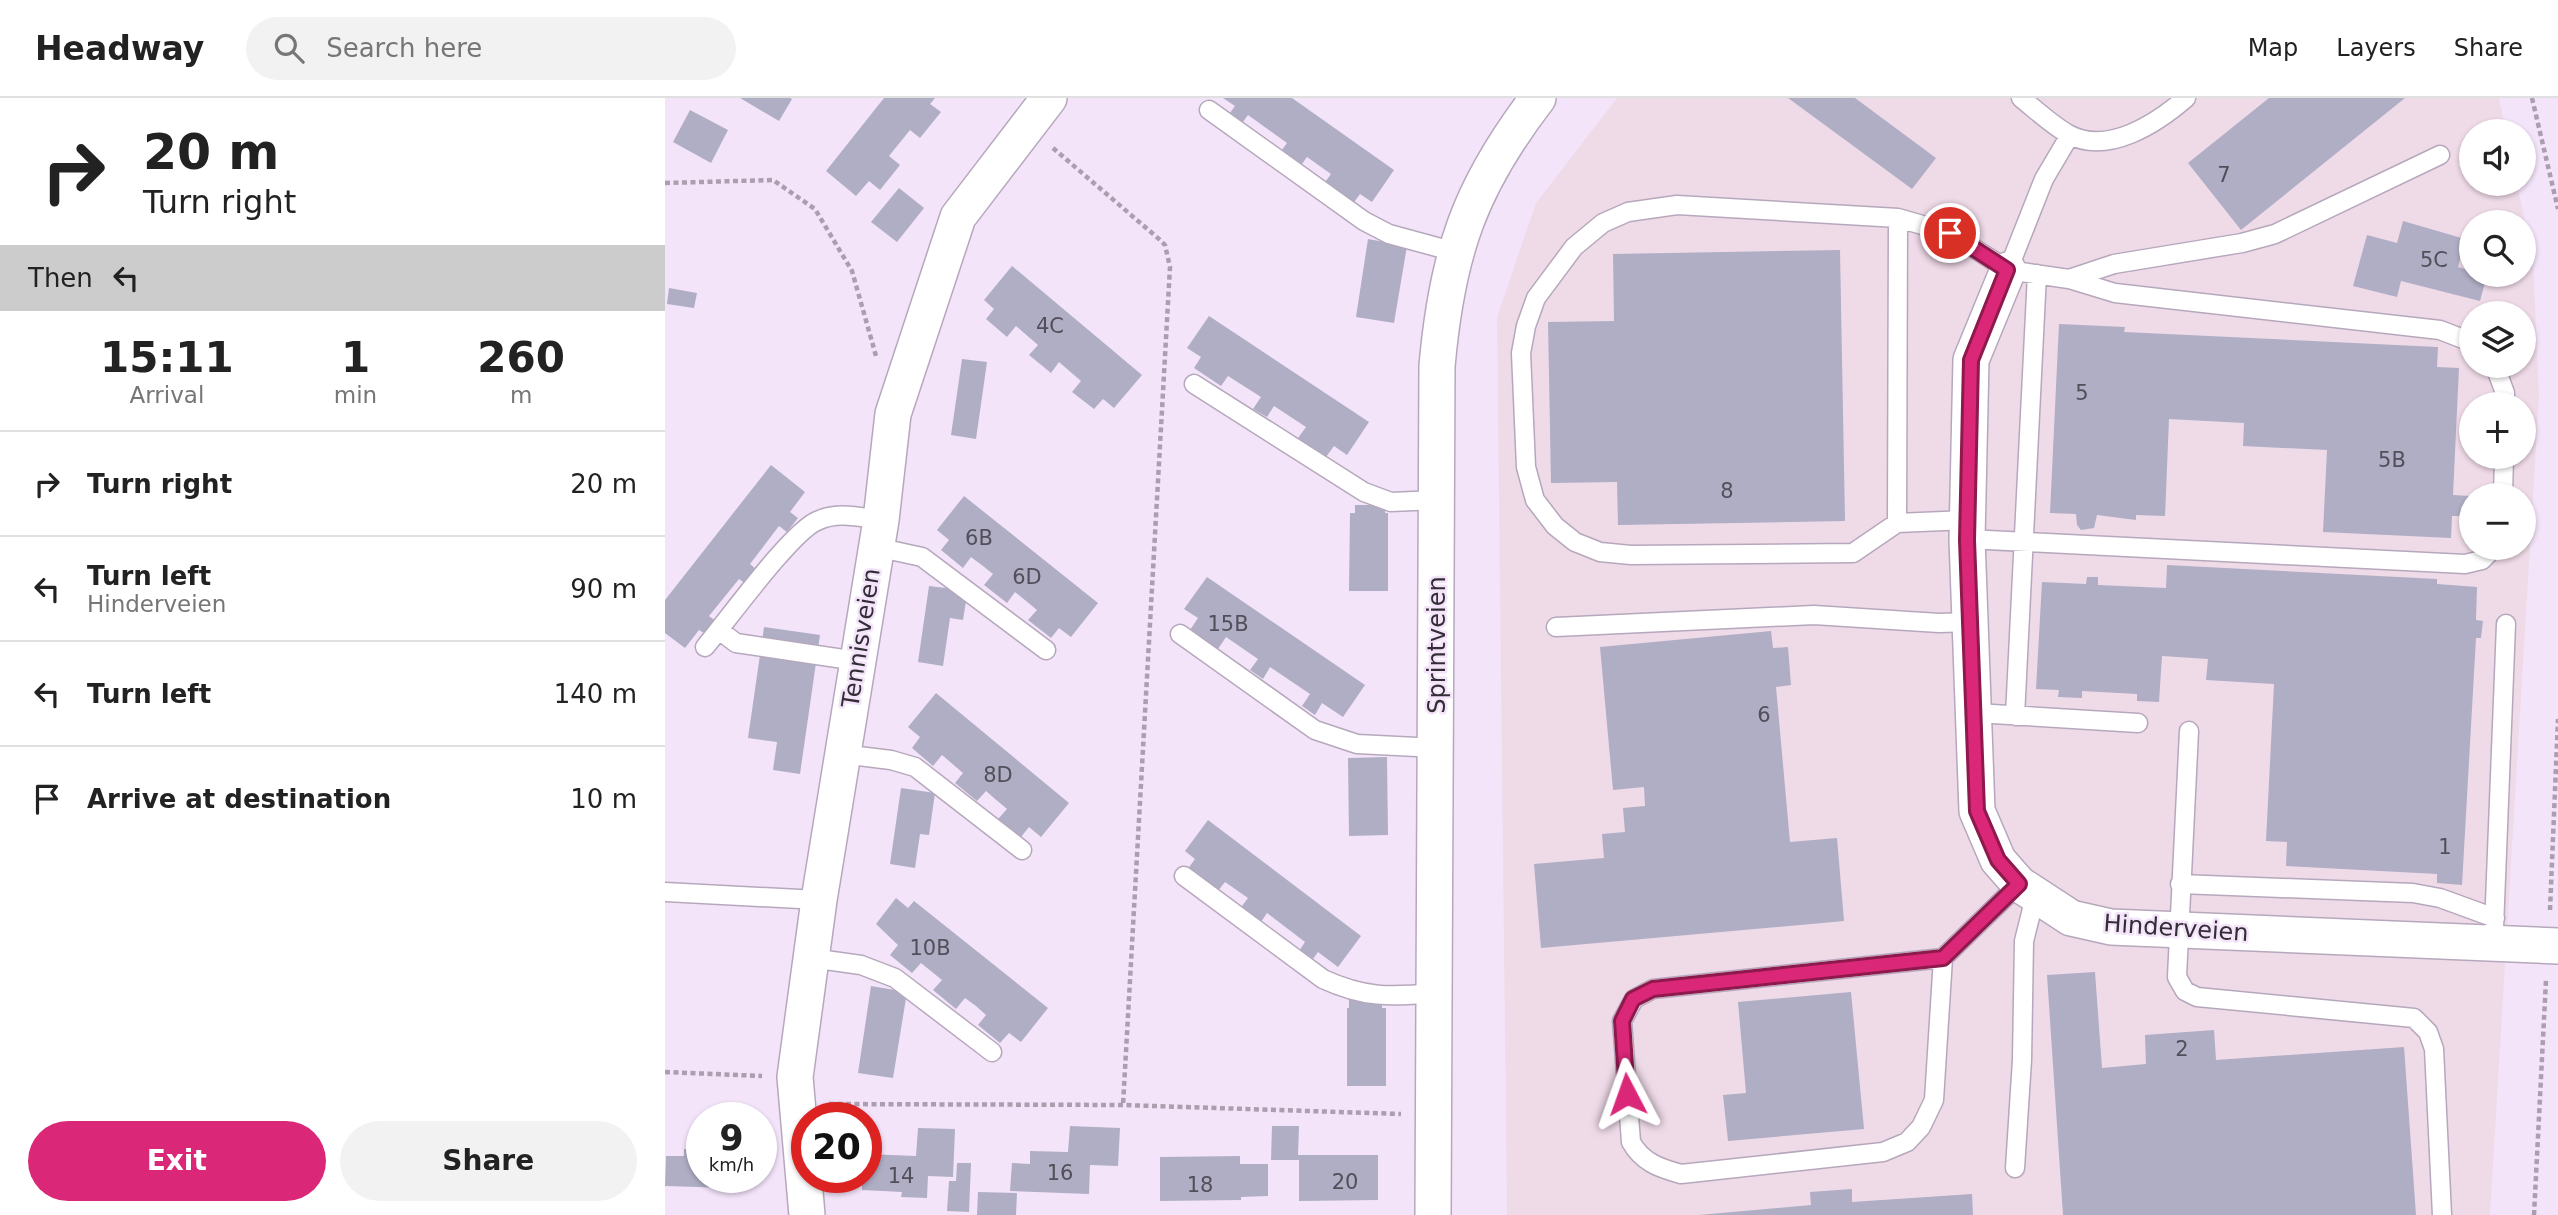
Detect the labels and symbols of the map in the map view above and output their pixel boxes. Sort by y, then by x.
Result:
house number: 7 [2217,163,2231,187]
pin [1920,203,1980,263]
house number: 5C [2420,248,2448,272]
house number: 4C [1036,314,1064,338]
house number: 5 [2075,381,2089,405]
house number: 5B [2378,448,2406,472]
house number: 8 [1720,479,1734,503]
house number: 6B [965,526,993,550]
house number: 6D [1012,565,1042,589]
street label: Tennisveien [836,566,886,711]
street label: Sprintveien [1423,576,1451,714]
house number: 15B [1207,612,1249,636]
house number: 6 [1757,703,1771,727]
house number: 8D [983,763,1013,787]
house number: 1 [2438,835,2452,859]
street label: Hinderveien [2102,909,2250,947]
house number: 10B [909,936,951,960]
house number: 2 [2175,1037,2189,1061]
position arrow [1590,1057,1664,1131]
speed limit sign: 20 [791,1102,882,1193]
house number: 16 [1047,1161,1073,1185]
house number: 14 [888,1164,914,1188]
house number: 20 [1332,1170,1358,1194]
house number: 18 [1187,1173,1213,1197]

